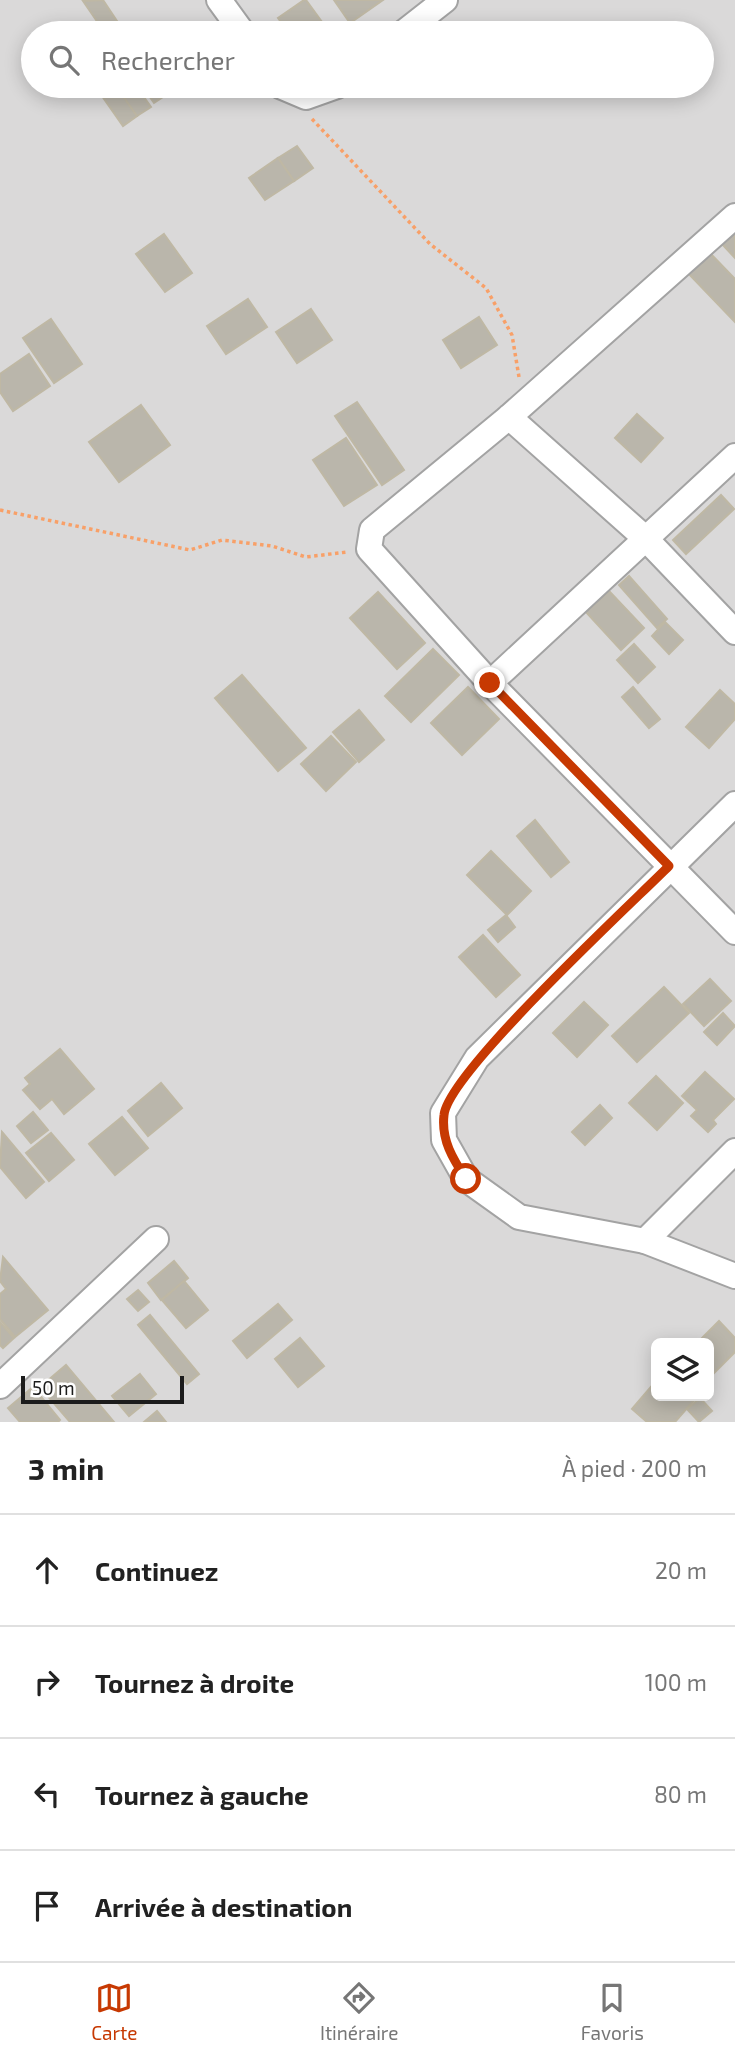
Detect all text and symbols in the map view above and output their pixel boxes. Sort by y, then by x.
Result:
search box [21,21,714,98]
icon: search [45,41,83,79]
text: Rechercher [101,44,235,75]
route end [474,667,505,698]
route start [450,1163,481,1194]
map controls [651,1338,714,1401]
button: layers [651,1338,714,1401]
scale bar [21,1373,184,1405]
text: 50 m [32,1376,75,1399]
text: 3 min [28,1450,104,1486]
text: À pied · 200 m [562,1454,707,1482]
icon: ahead [28,1551,66,1589]
text: Continuez [95,1555,218,1586]
text: 20 m [655,1556,707,1584]
icon: right [28,1663,66,1701]
text: Tournez à droite [95,1667,294,1698]
text: 100 m [645,1668,707,1696]
icon: left [28,1775,66,1813]
text: Tournez à gauche [95,1779,309,1810]
text: 80 m [654,1780,707,1808]
icon: arrive [28,1887,66,1925]
text: Arrivée à destination [95,1891,352,1922]
tab: Carte [91,1979,138,2044]
tab: Itinéraire [320,1979,398,2044]
tab: Favoris [581,1979,644,2044]

